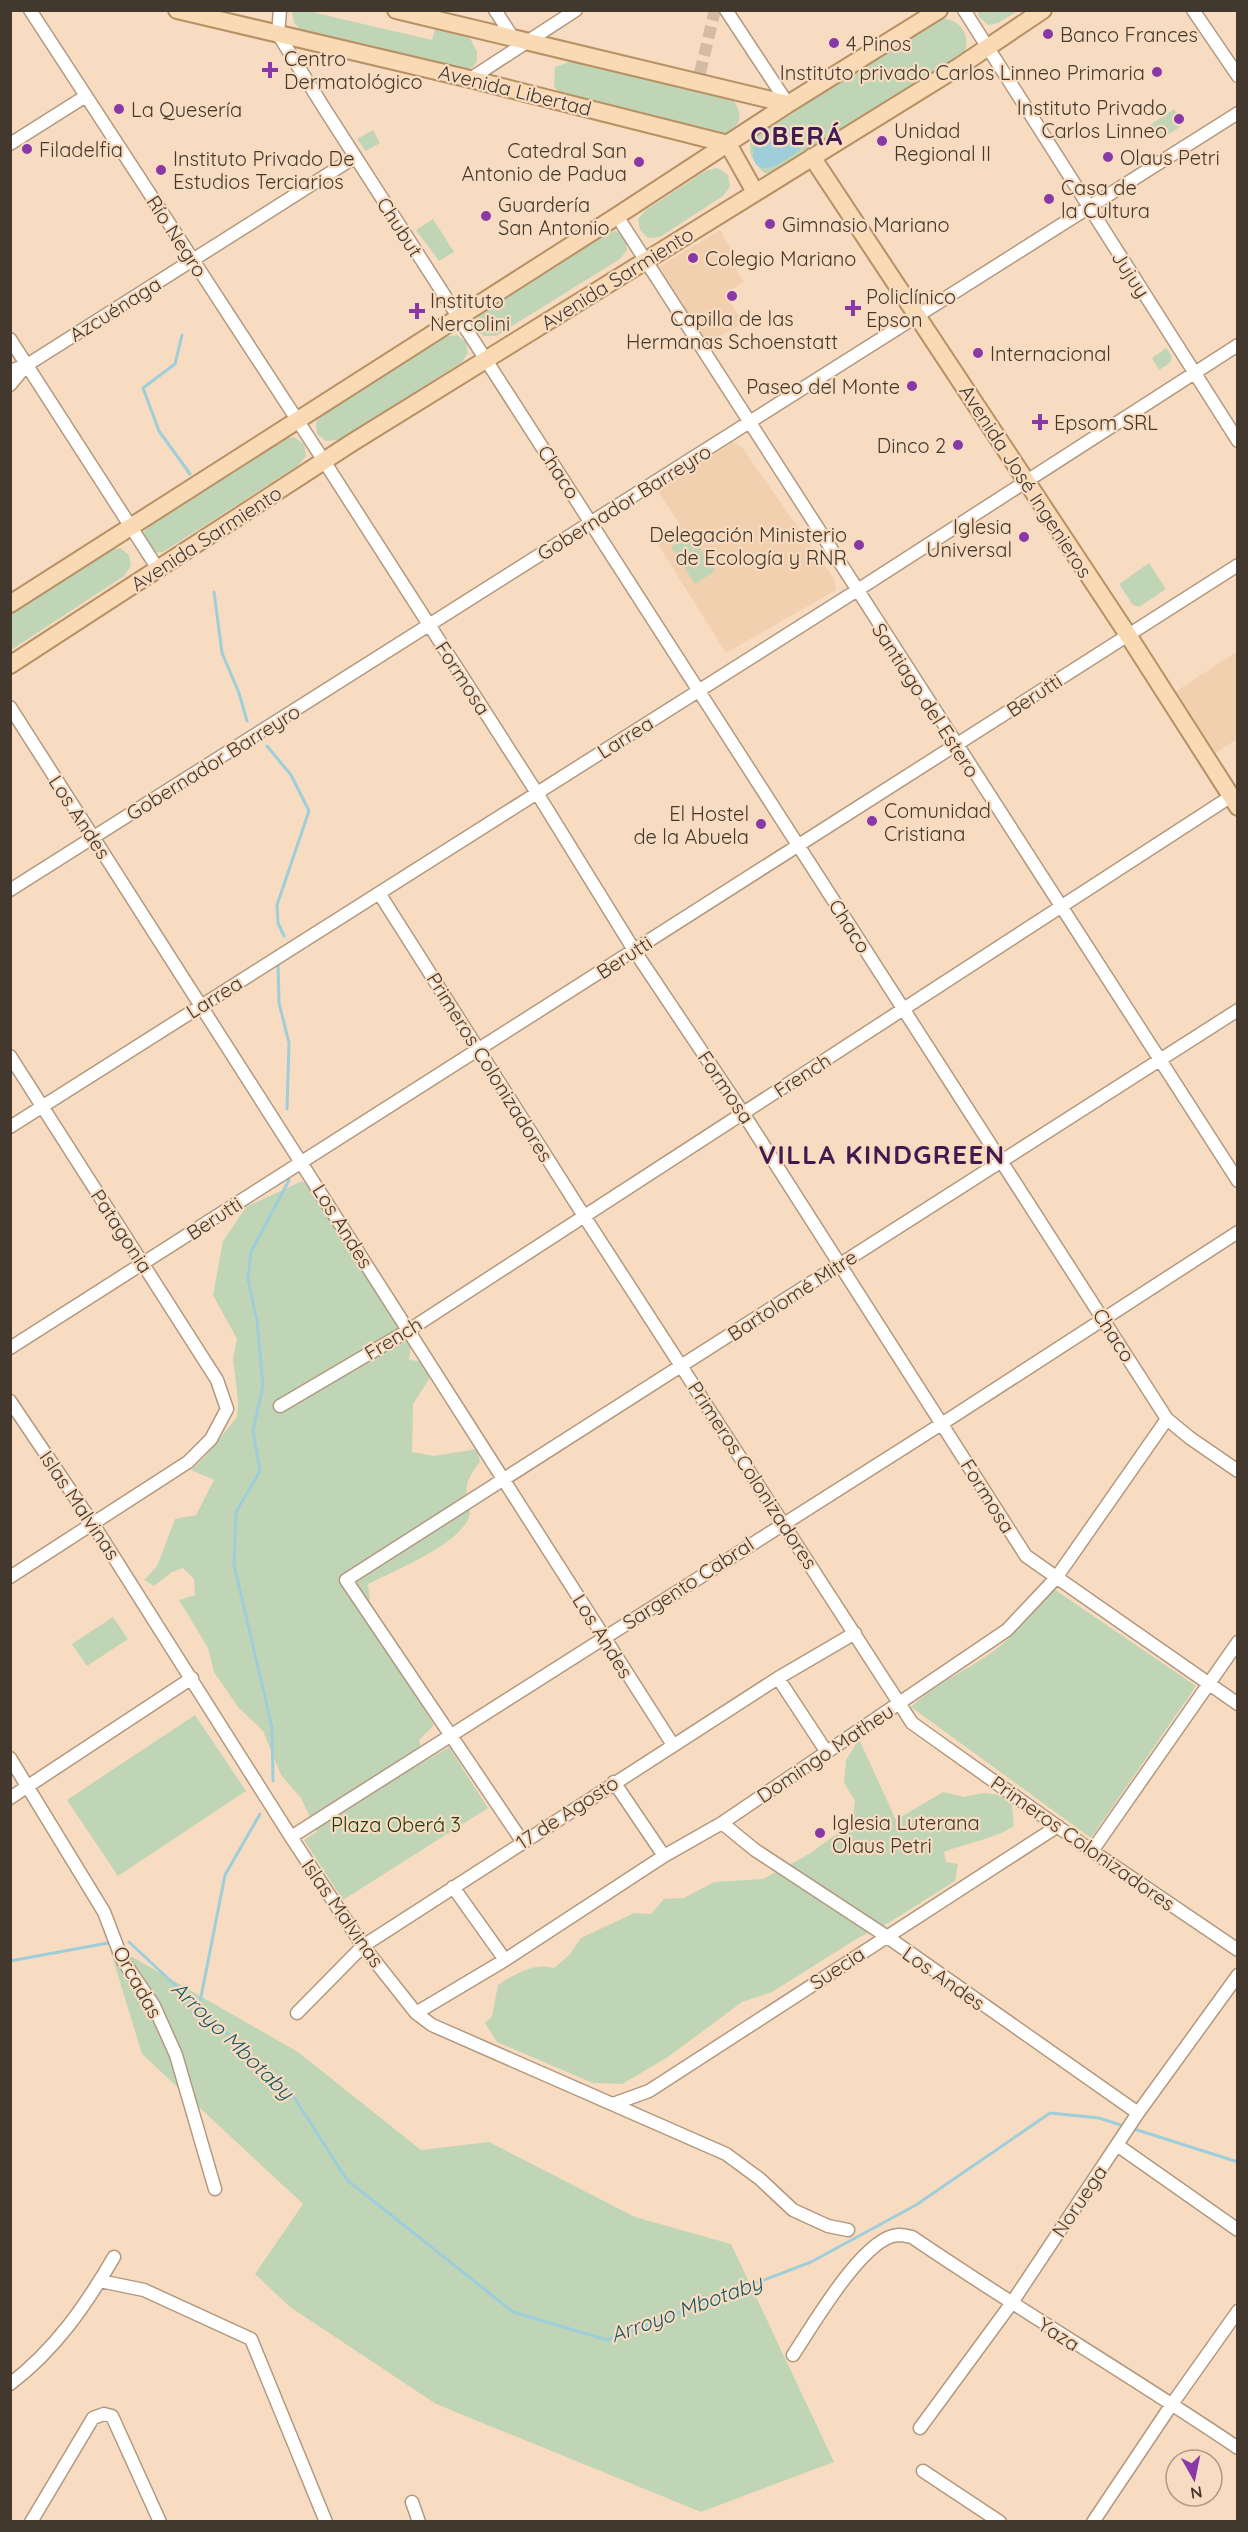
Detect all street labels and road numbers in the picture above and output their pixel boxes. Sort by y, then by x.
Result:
street label: Avenida Libertad [436,59,594,121]
street label: Río Negro [141,190,213,282]
street label: Chubut [372,192,429,262]
street label: Avenida Sarmiento [536,221,698,335]
street label: Jujuy [1107,246,1155,302]
street label: Azcuénaga [64,271,166,347]
street label: Avenida José Ingenieros [954,380,1098,582]
street label: Gobernador Barreyro [533,438,715,566]
street label: Chaco [532,440,586,504]
street label: Avenida Sarmiento [126,480,286,596]
street label: Santiago del Estero [867,618,985,782]
street label: Formosa [430,636,496,720]
street label: Berutti [1002,668,1066,722]
street label: Gobernador Barreyro [122,698,304,826]
street label: Larrea [592,710,658,764]
street label: Los Andes [44,770,116,864]
street label: Chaco [823,894,877,958]
street label: Berutti [592,930,656,984]
street label: Primeros Colonizadores [421,968,559,1166]
street label: Larrea [181,970,247,1024]
street label: Formosa [692,1046,760,1128]
street label: French [769,1047,835,1103]
street label: Los Andes [307,1179,379,1273]
street label: Patagonia [86,1184,158,1278]
street label: Berutti [182,1191,246,1245]
street label: Bartolomé Mitre [723,1244,861,1346]
street label: Chaco [1087,1303,1141,1367]
street label: French [360,1311,426,1365]
street label: Primeros Colonizadores [683,1376,823,1574]
street label: Islas Malvinas [34,1446,126,1564]
street label: Formosa [955,1454,1021,1538]
street label: Sargento Cabral [618,1531,758,1635]
street label: Los Andes [567,1589,639,1683]
street label: Domingo Matheu [752,1698,898,1808]
street label: 17 de Agosto [511,1770,623,1854]
street label: Primeros Colonizadores [986,1770,1180,1916]
street label: Islas Malvinas [296,1854,390,1972]
street label: Suecia [805,1941,869,1995]
street label: Los Andes [898,1941,990,2015]
street label: Orcadas [108,1942,168,2022]
street label: Noruega [1046,2160,1112,2242]
street label: Yaza [1034,2312,1084,2356]

